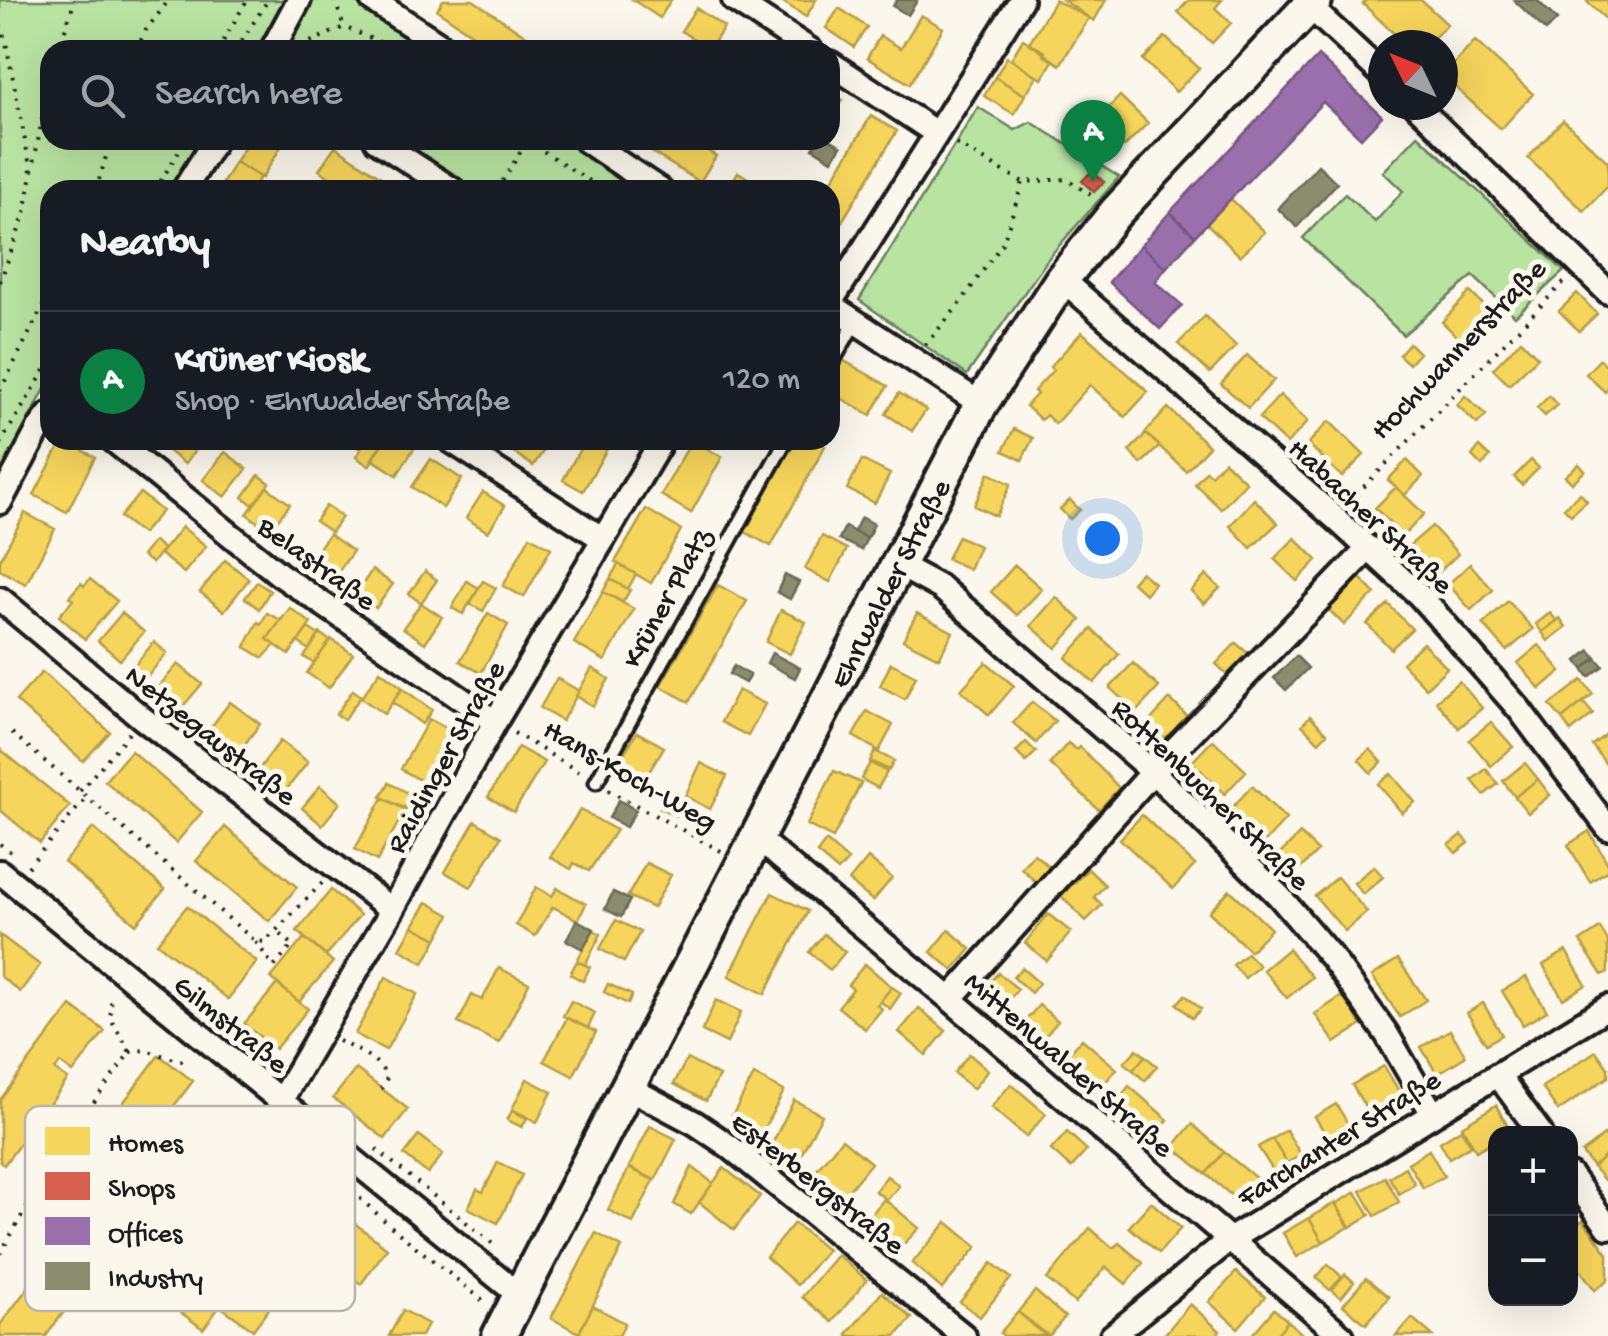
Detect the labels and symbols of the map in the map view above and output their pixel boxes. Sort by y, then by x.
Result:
north arrow [1368,30,1458,120]
pin: A [1060,100,1126,182]
street label: Hochwannerstraße [1365,253,1556,449]
street label: Habacher Straße [1279,433,1459,604]
street label: Ehrwalder Straße [824,474,961,695]
street label: Belastraße [248,510,382,621]
your location [1077,513,1128,564]
street label: Krüner Platz [616,523,722,675]
street label: Raidinger Straße [381,655,516,861]
street label: Netzegaustraße [116,660,302,816]
street label: Rottenbucher Straße [1102,693,1316,900]
street label: Hans-Koch-Weg [536,714,722,842]
street label: Mittenwalder Straße [955,966,1179,1167]
street label: Gilmstraße [165,970,294,1084]
street label: Farchanter Straße [1232,1064,1449,1218]
legend [25,1106,355,1311]
street label: Esterbergstraße [722,1107,911,1265]
text: Homes [108,1129,184,1162]
text: Shops [108,1174,175,1207]
text: Offices [108,1219,183,1252]
text: Industry [108,1264,203,1297]

